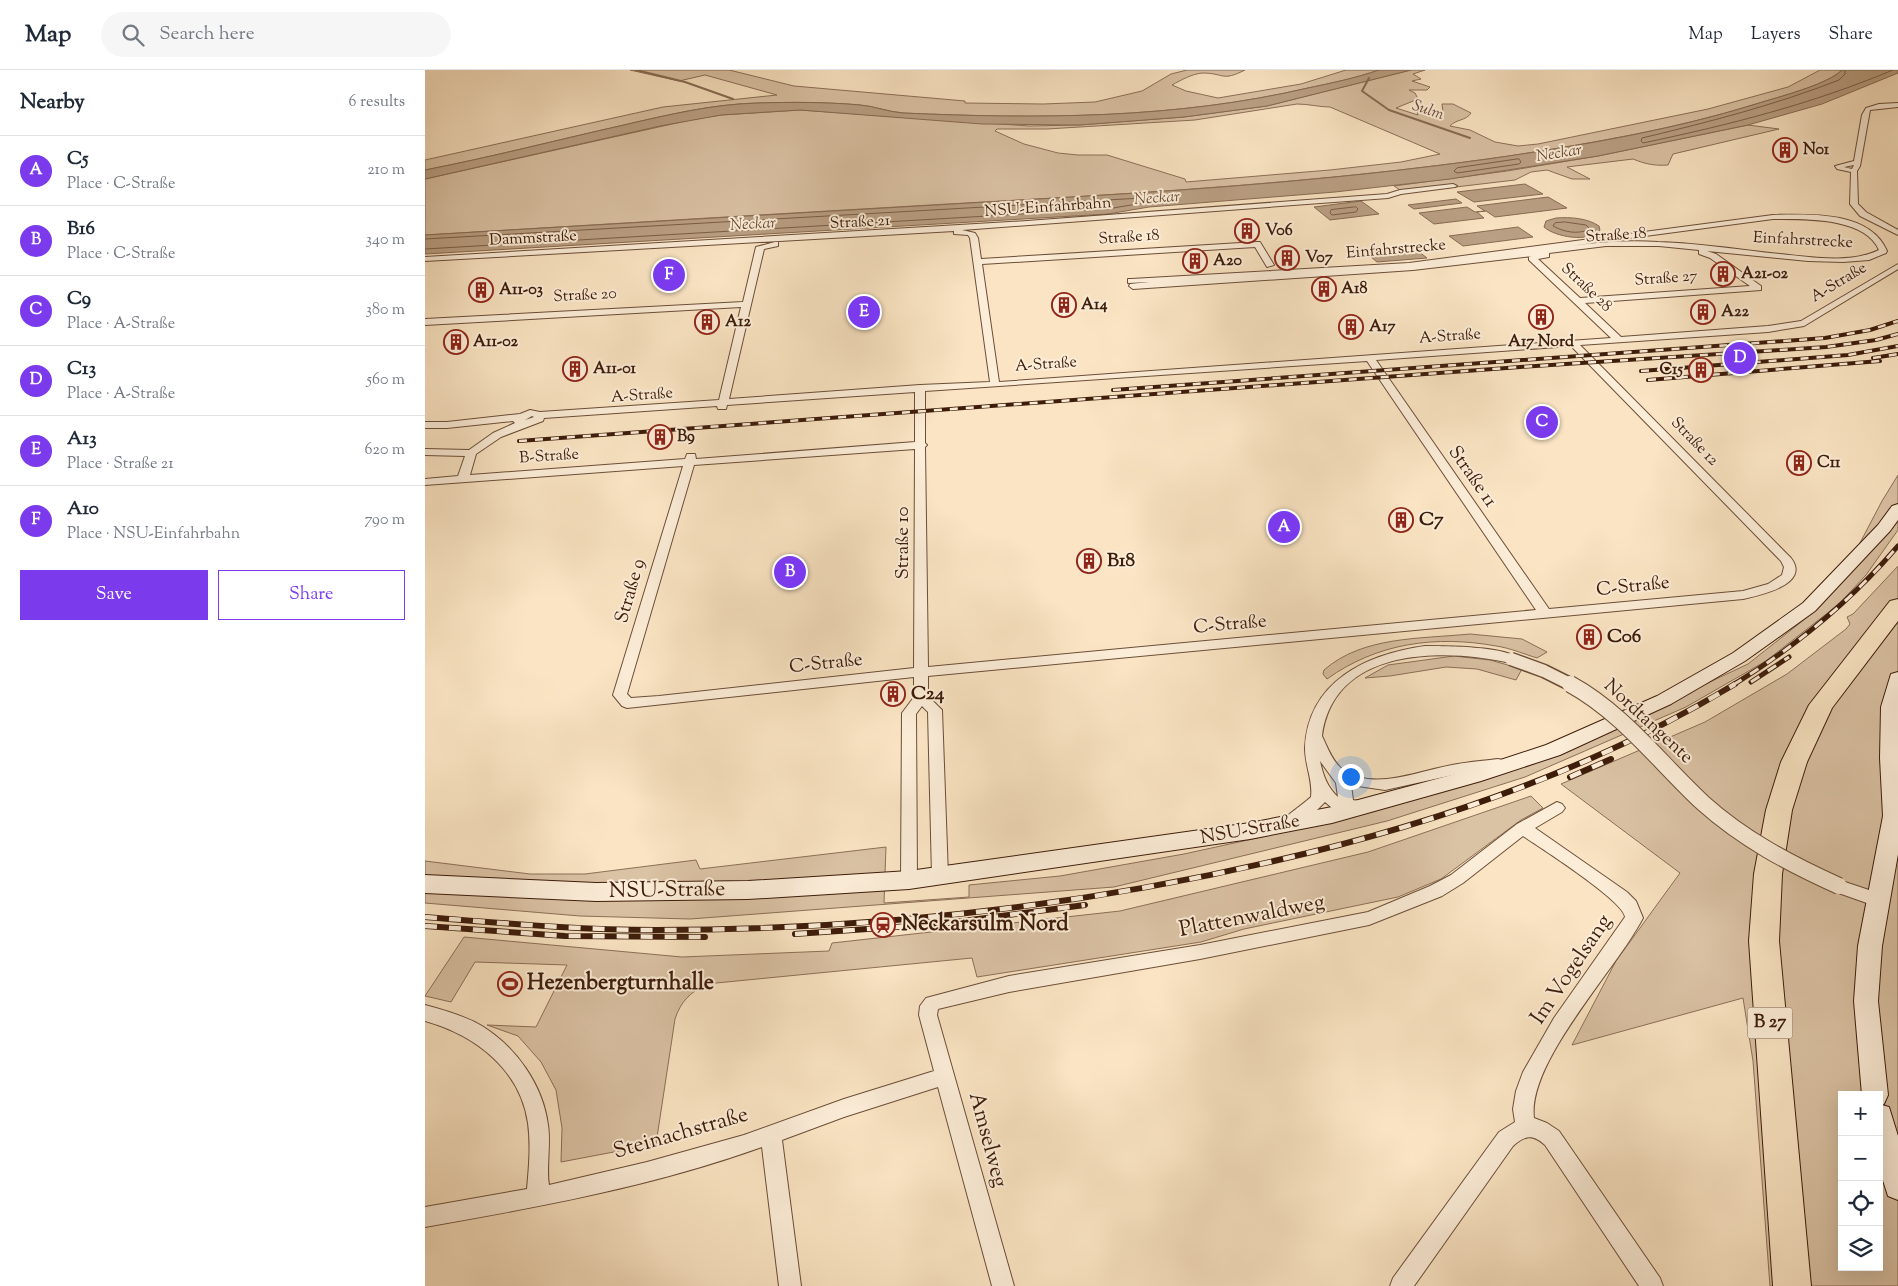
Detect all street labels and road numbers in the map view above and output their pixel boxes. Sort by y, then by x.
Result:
street label: NSU-Einfahrbahn [984,192,1113,224]
street label: Straße 21 [829,210,891,236]
street label: Straße 18 [1585,222,1647,250]
street label: Straße 18 [1098,224,1160,252]
street label: Dammstraße [489,225,577,253]
street label: Einfahrstrecke [1752,227,1854,255]
street label: Einfahrstrecke [1345,234,1447,266]
street label: A-Straße [1807,257,1871,309]
street label: Straße 28 [1555,258,1617,318]
street label: Straße 27 [1634,265,1698,293]
street label: Straße 20 [553,283,617,309]
street label: A-Straße [1418,323,1482,351]
street label: A-Straße [1014,351,1078,379]
street label: A-Straße [610,382,674,410]
street label: Straße 12 [1665,412,1724,472]
street label: Straße 11 [1441,441,1503,514]
street label: B-Straße [518,443,580,471]
street label: Straße 10 [890,507,917,579]
street label: Straße 9 [609,556,653,626]
street label: C-Straße [1595,570,1671,604]
street label: C-Straße [1192,608,1268,642]
street label: C-Straße [788,647,864,681]
street label: Nordtangente [1597,673,1699,771]
street label: NSU-Straße [1198,808,1302,852]
street label: NSU-Straße [608,874,726,908]
street label: Plattenwaldweg [1176,887,1328,947]
street label: Im Vogelsang [1523,908,1621,1032]
road number: B 27 [1747,1008,1793,1038]
street label: Amselweg [959,1089,1015,1192]
street label: Steinachstraße [610,1099,752,1169]

